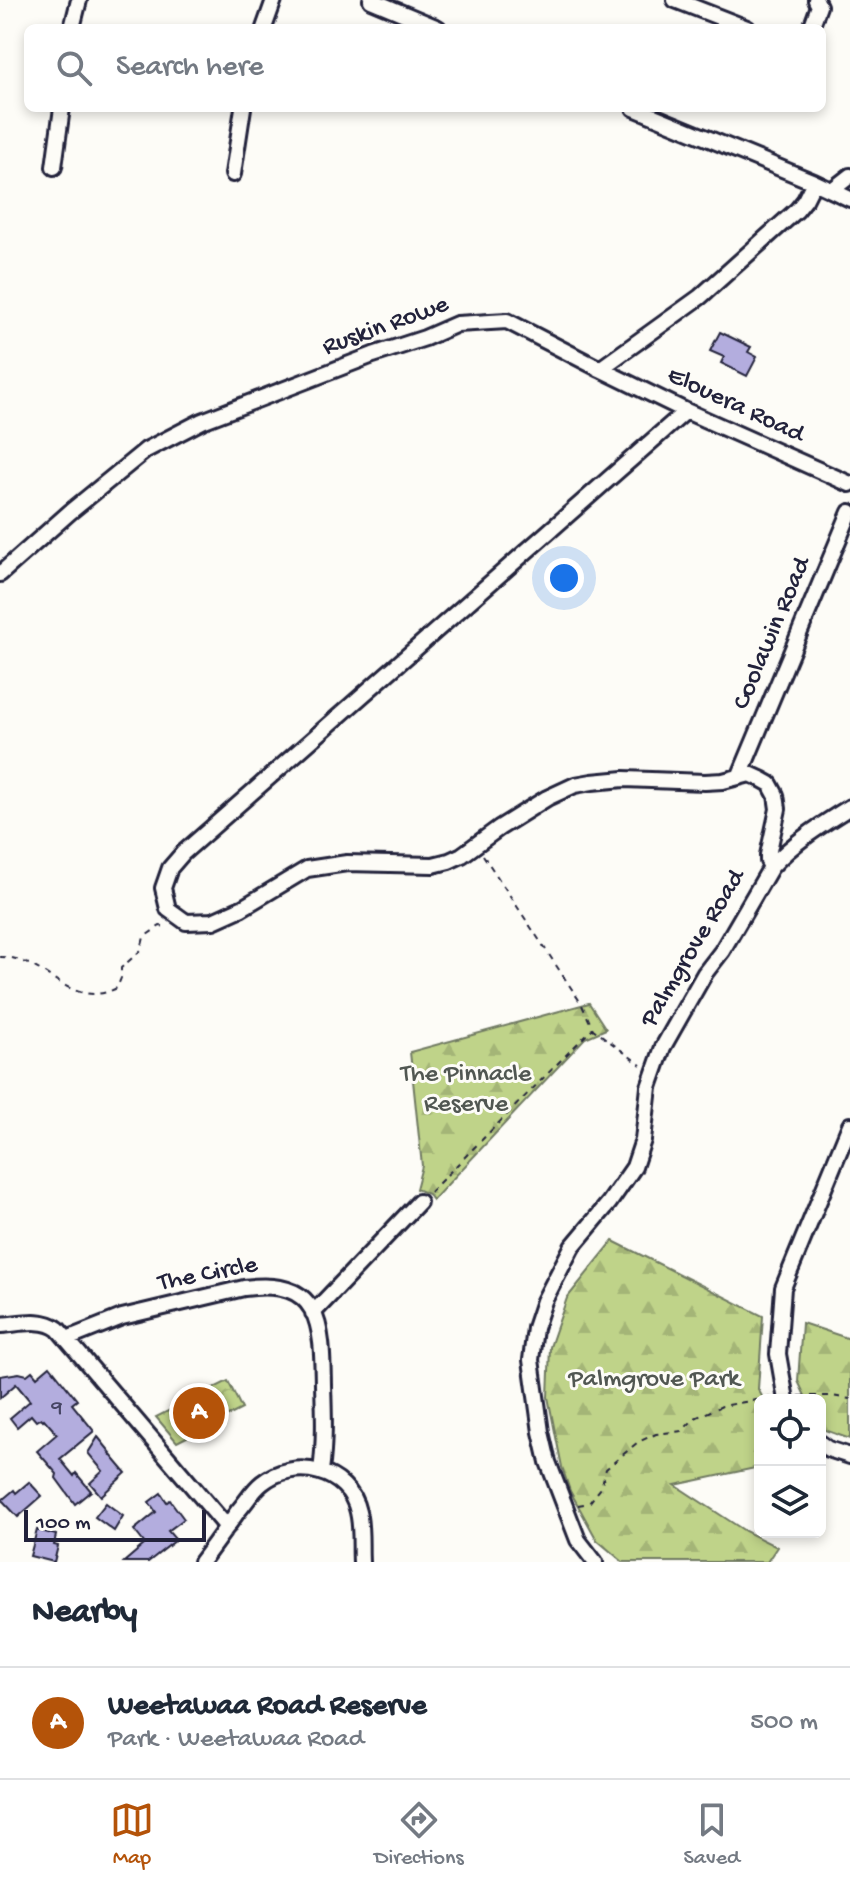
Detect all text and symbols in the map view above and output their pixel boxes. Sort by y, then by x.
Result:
search box [24,24,826,112]
icon: search [52,46,96,90]
text: Search here [116,51,264,86]
street label: Ruskin Rowe [319,290,454,364]
street label: Elouera Road [662,361,810,452]
street label: Coolawin Road [727,552,820,715]
your location [544,558,584,598]
street label: Palmgrove Road [634,863,754,1034]
park label: The Pinnacle Reserve [399,1060,532,1121]
street label: The Circle [154,1250,261,1300]
park label: Palmgrove Park [567,1365,742,1396]
pin: A [173,1383,225,1443]
map controls [754,1394,826,1538]
button: locate [754,1394,826,1466]
house number: 9 [50,1396,63,1422]
button: layers [754,1466,826,1538]
scale bar [24,1506,206,1542]
text: 100 m [36,1511,91,1537]
text: Nearby [32,1594,137,1634]
text: Weetawaa Road Reserve [108,1690,427,1725]
text: A [50,1708,66,1739]
text: 500 m [750,1708,818,1739]
text: Park · Weetawaa Road [108,1725,364,1756]
tab: Map [110,1798,154,1872]
tab: Directions [374,1798,464,1872]
tab: Saved [684,1798,740,1872]

